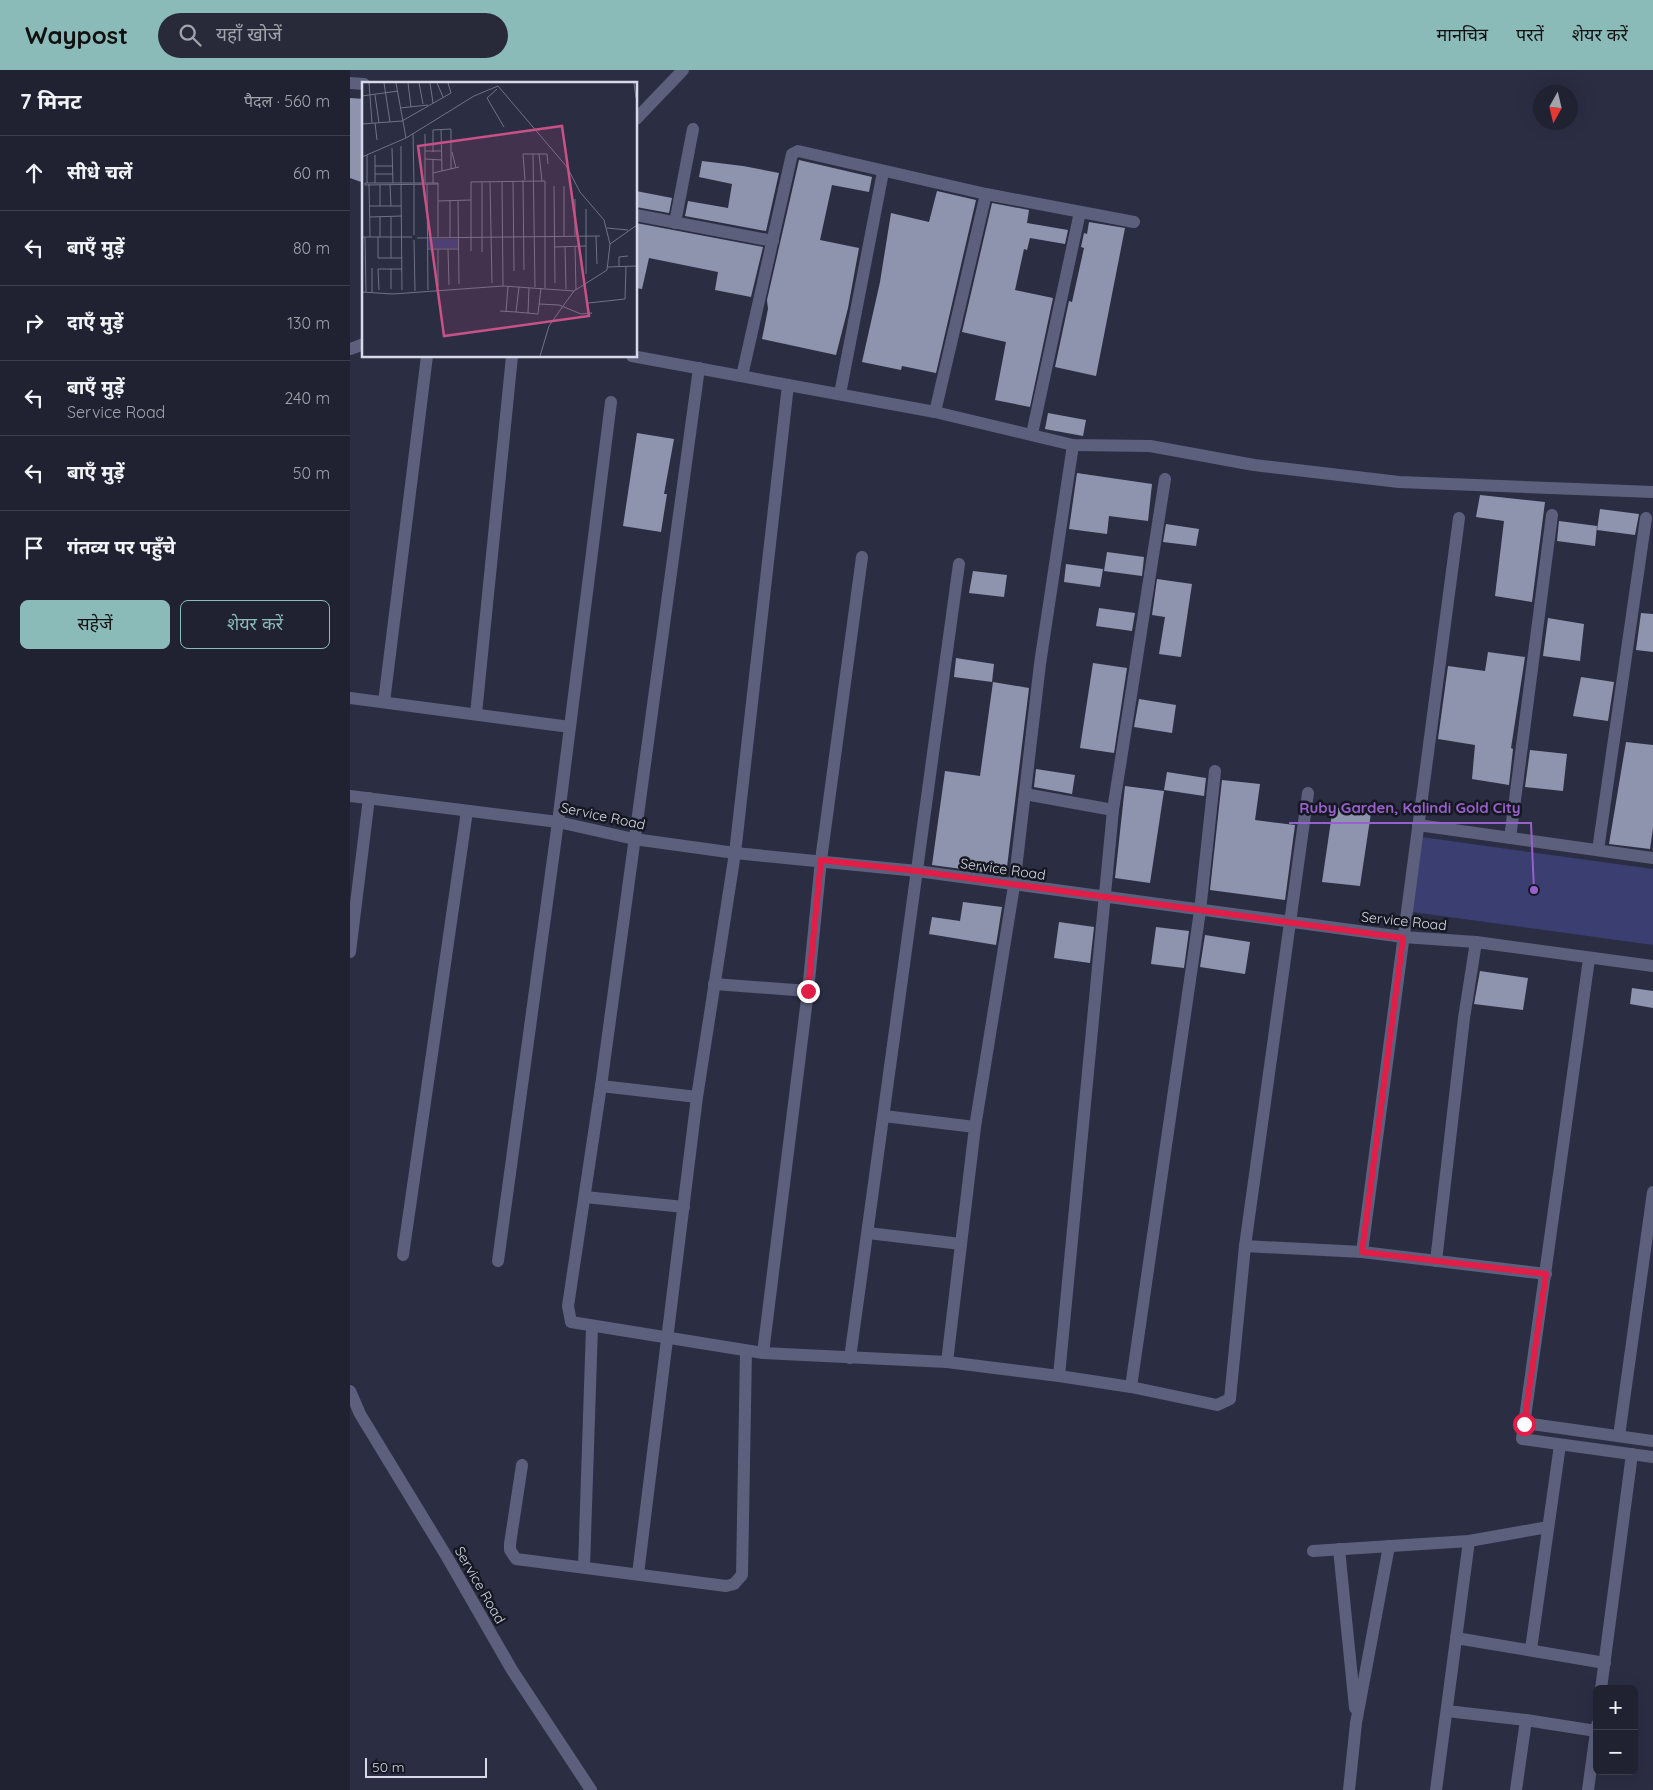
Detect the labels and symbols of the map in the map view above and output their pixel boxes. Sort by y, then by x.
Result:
inset map [362,82,638,358]
north arrow [1533,85,1578,130]
callout: Ruby Garden, Kalindi Gold City [1289,793,1531,823]
street label: Service Road [559,798,647,834]
text: Ruby Garden, Kalindi Gold City [1299,798,1521,817]
street label: Service Road [959,854,1047,884]
street label: Service Road [1360,908,1448,934]
route end [797,980,820,1003]
route start [1513,1413,1536,1436]
street label: Service Road [451,1543,509,1627]
scale bar [365,1755,488,1778]

